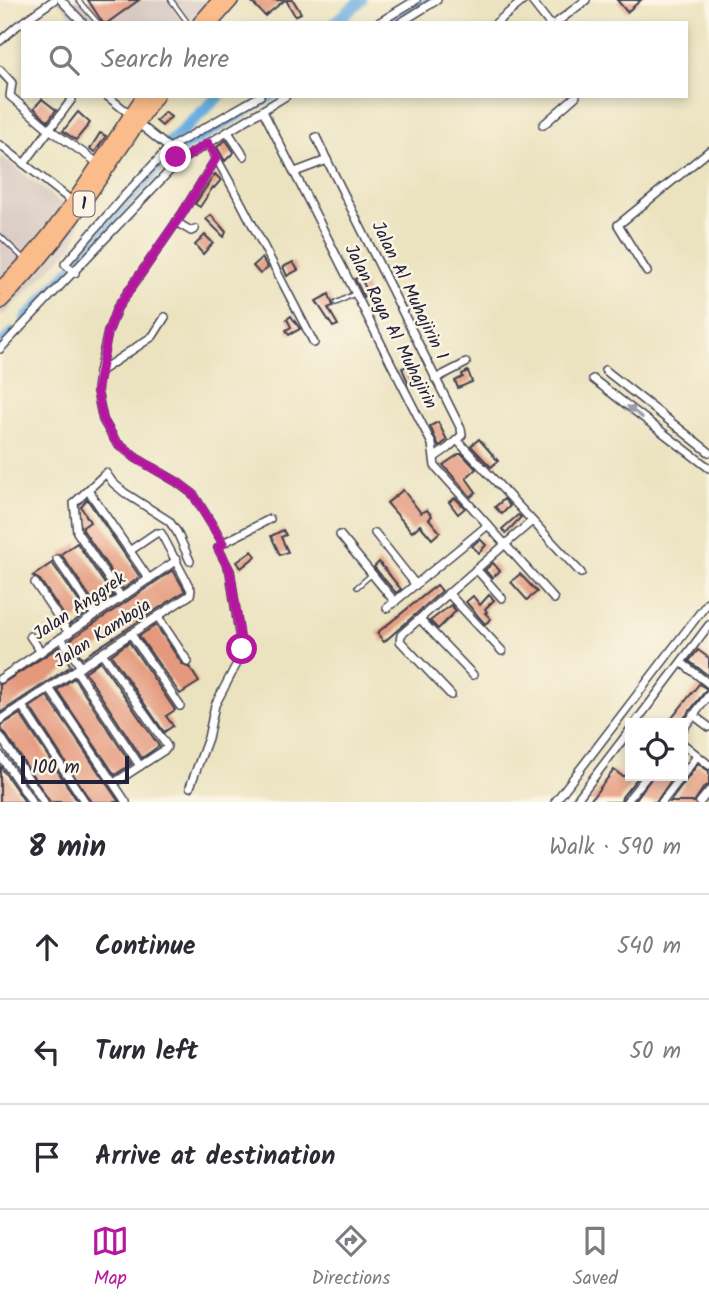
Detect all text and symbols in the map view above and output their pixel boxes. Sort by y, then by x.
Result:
search box [21,21,688,98]
text: Search here [101,39,229,81]
icon: search [45,41,83,79]
route end [160,141,191,172]
road number: 1 [74,192,94,216]
street label: Jalan Al Muhajirin 1 [363,217,455,365]
street label: Jalan Raya Al Muhajirin [336,239,444,415]
one-way arrow [626,405,644,419]
street label: Jalan Anggrek [28,565,133,649]
street label: Jalan Kamboja [49,592,157,676]
route start [226,633,257,664]
map controls [625,718,688,781]
button: locate [625,718,688,781]
scale bar [21,753,130,785]
text: 100 m [32,753,80,783]
text: 8 min [28,824,106,872]
text: Walk · 590 m [549,830,681,866]
text: Continue [95,926,196,968]
icon: ahead [28,928,66,966]
text: 540 m [617,929,681,965]
text: Turn left [95,1031,198,1073]
icon: left [28,1033,66,1071]
text: 50 m [630,1034,681,1070]
text: Arrive at destination [95,1136,335,1178]
icon: arrive [28,1138,66,1176]
tab: Map [91,1222,129,1294]
tab: Directions [312,1222,390,1294]
tab: Saved [573,1222,618,1294]

